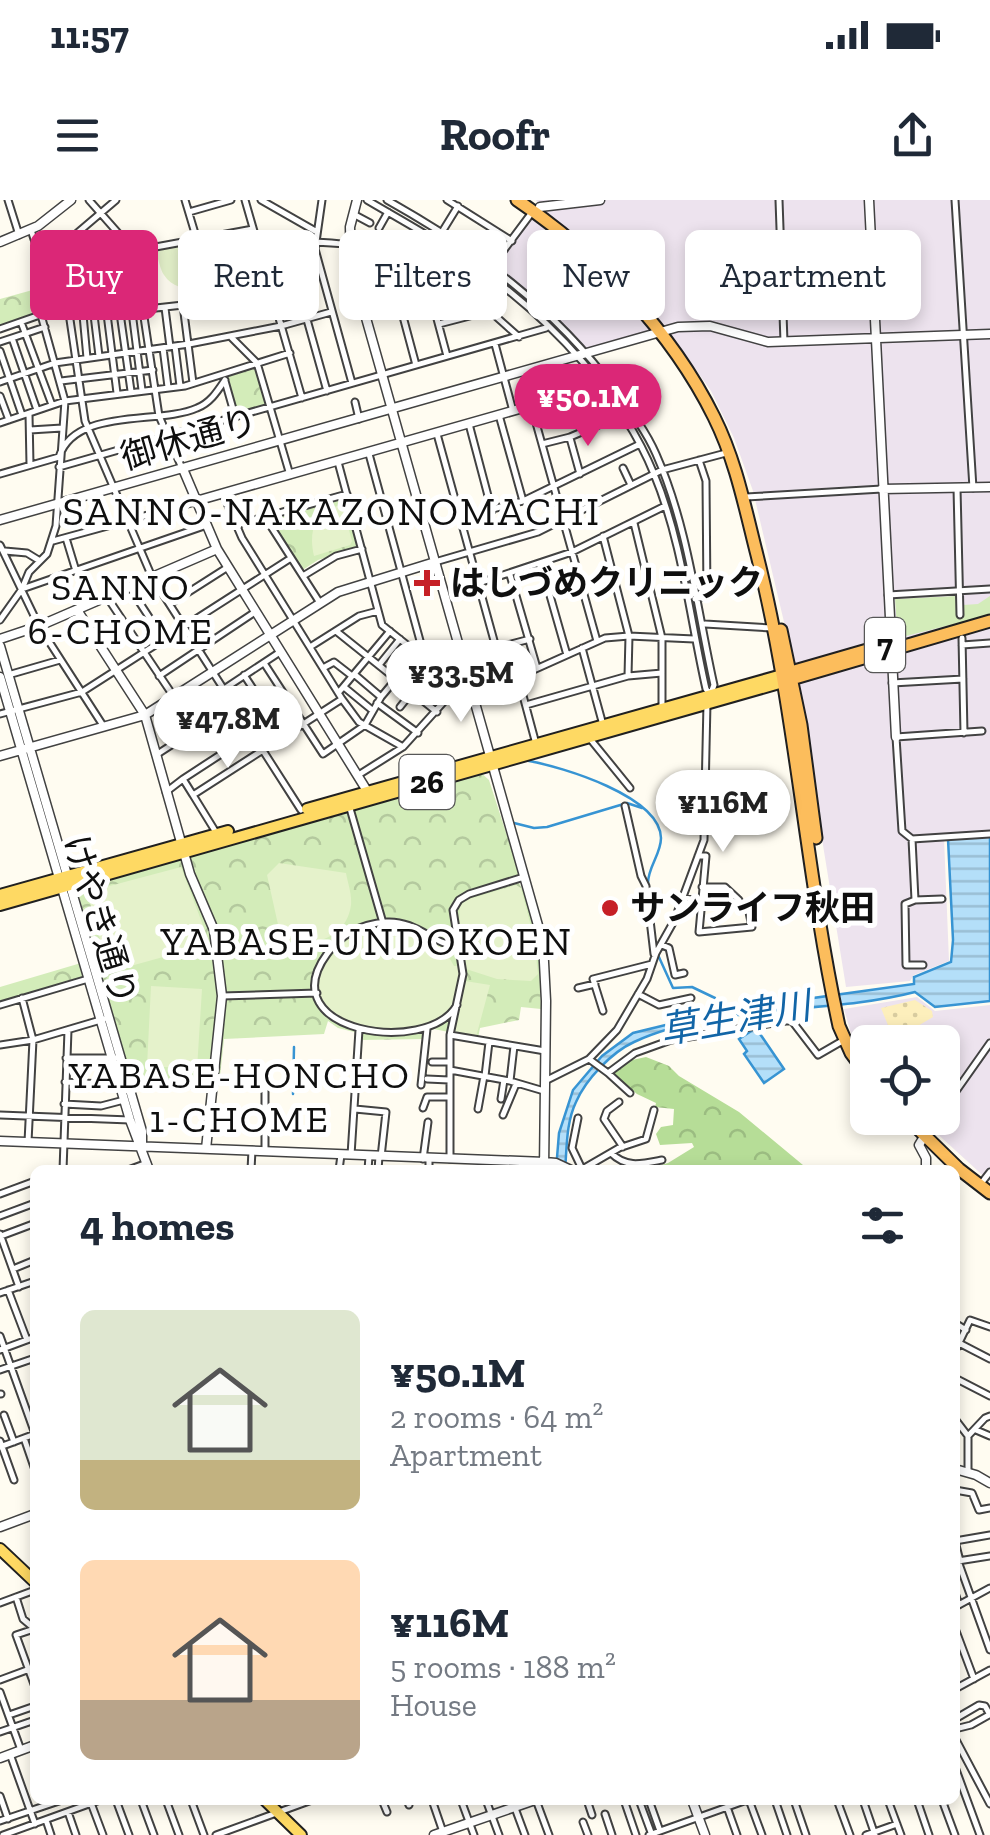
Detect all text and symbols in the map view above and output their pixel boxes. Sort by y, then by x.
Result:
text: 11:57 [50,12,129,58]
icon: menu [50,108,105,163]
text: Roofr [440,108,550,162]
icon: share [885,108,940,163]
chip: Buy [30,230,158,320]
chip: Rent [178,230,319,320]
chip: Filters [339,230,507,320]
chip: New [527,230,665,320]
chip: Apartment [685,230,921,320]
pin: ¥50.1M [507,364,669,449]
text: ¥50.1M [536,377,640,415]
street label: 御休通り [116,400,262,478]
district label: SANNO-NAKAZONOMACHI [62,487,602,535]
place label: はしづめクリニック [450,562,763,604]
district label: SANNO 6-CHOME [28,564,214,654]
marker: はしづめクリニック [414,570,440,596]
road number: 7 [865,618,905,672]
pin: ¥33.5M [380,640,542,725]
text: ¥33.5M [408,653,514,691]
pin: ¥47.8M [147,686,309,771]
text: ¥47.8M [176,699,280,737]
road number: 26 [400,755,454,809]
pin: ¥116M [653,770,793,855]
text: ¥116M [678,783,768,821]
street label: けやき通り [54,830,146,1010]
place label: サンライフ秋田 [630,887,875,929]
marker: サンライフ秋田 [599,897,621,919]
district label: YABASE-UNDOKOEN [159,917,574,965]
water label: 草生津川 [656,981,818,1054]
map controls [850,1025,960,1135]
button: locate [850,1025,960,1135]
district label: YABASE-HONCHO 1-CHOME [68,1052,411,1142]
icon: filters [855,1198,910,1253]
text: 4 homes [80,1200,235,1251]
text: ¥50.1M [390,1347,525,1398]
icon: home [160,1350,280,1470]
text: 2 rooms · 64 m² [390,1398,603,1436]
text: Apartment [390,1436,542,1474]
text: ¥116M [390,1597,509,1648]
icon: home [160,1600,280,1720]
text: 5 rooms · 188 m² [390,1648,616,1686]
text: House [390,1686,477,1724]

